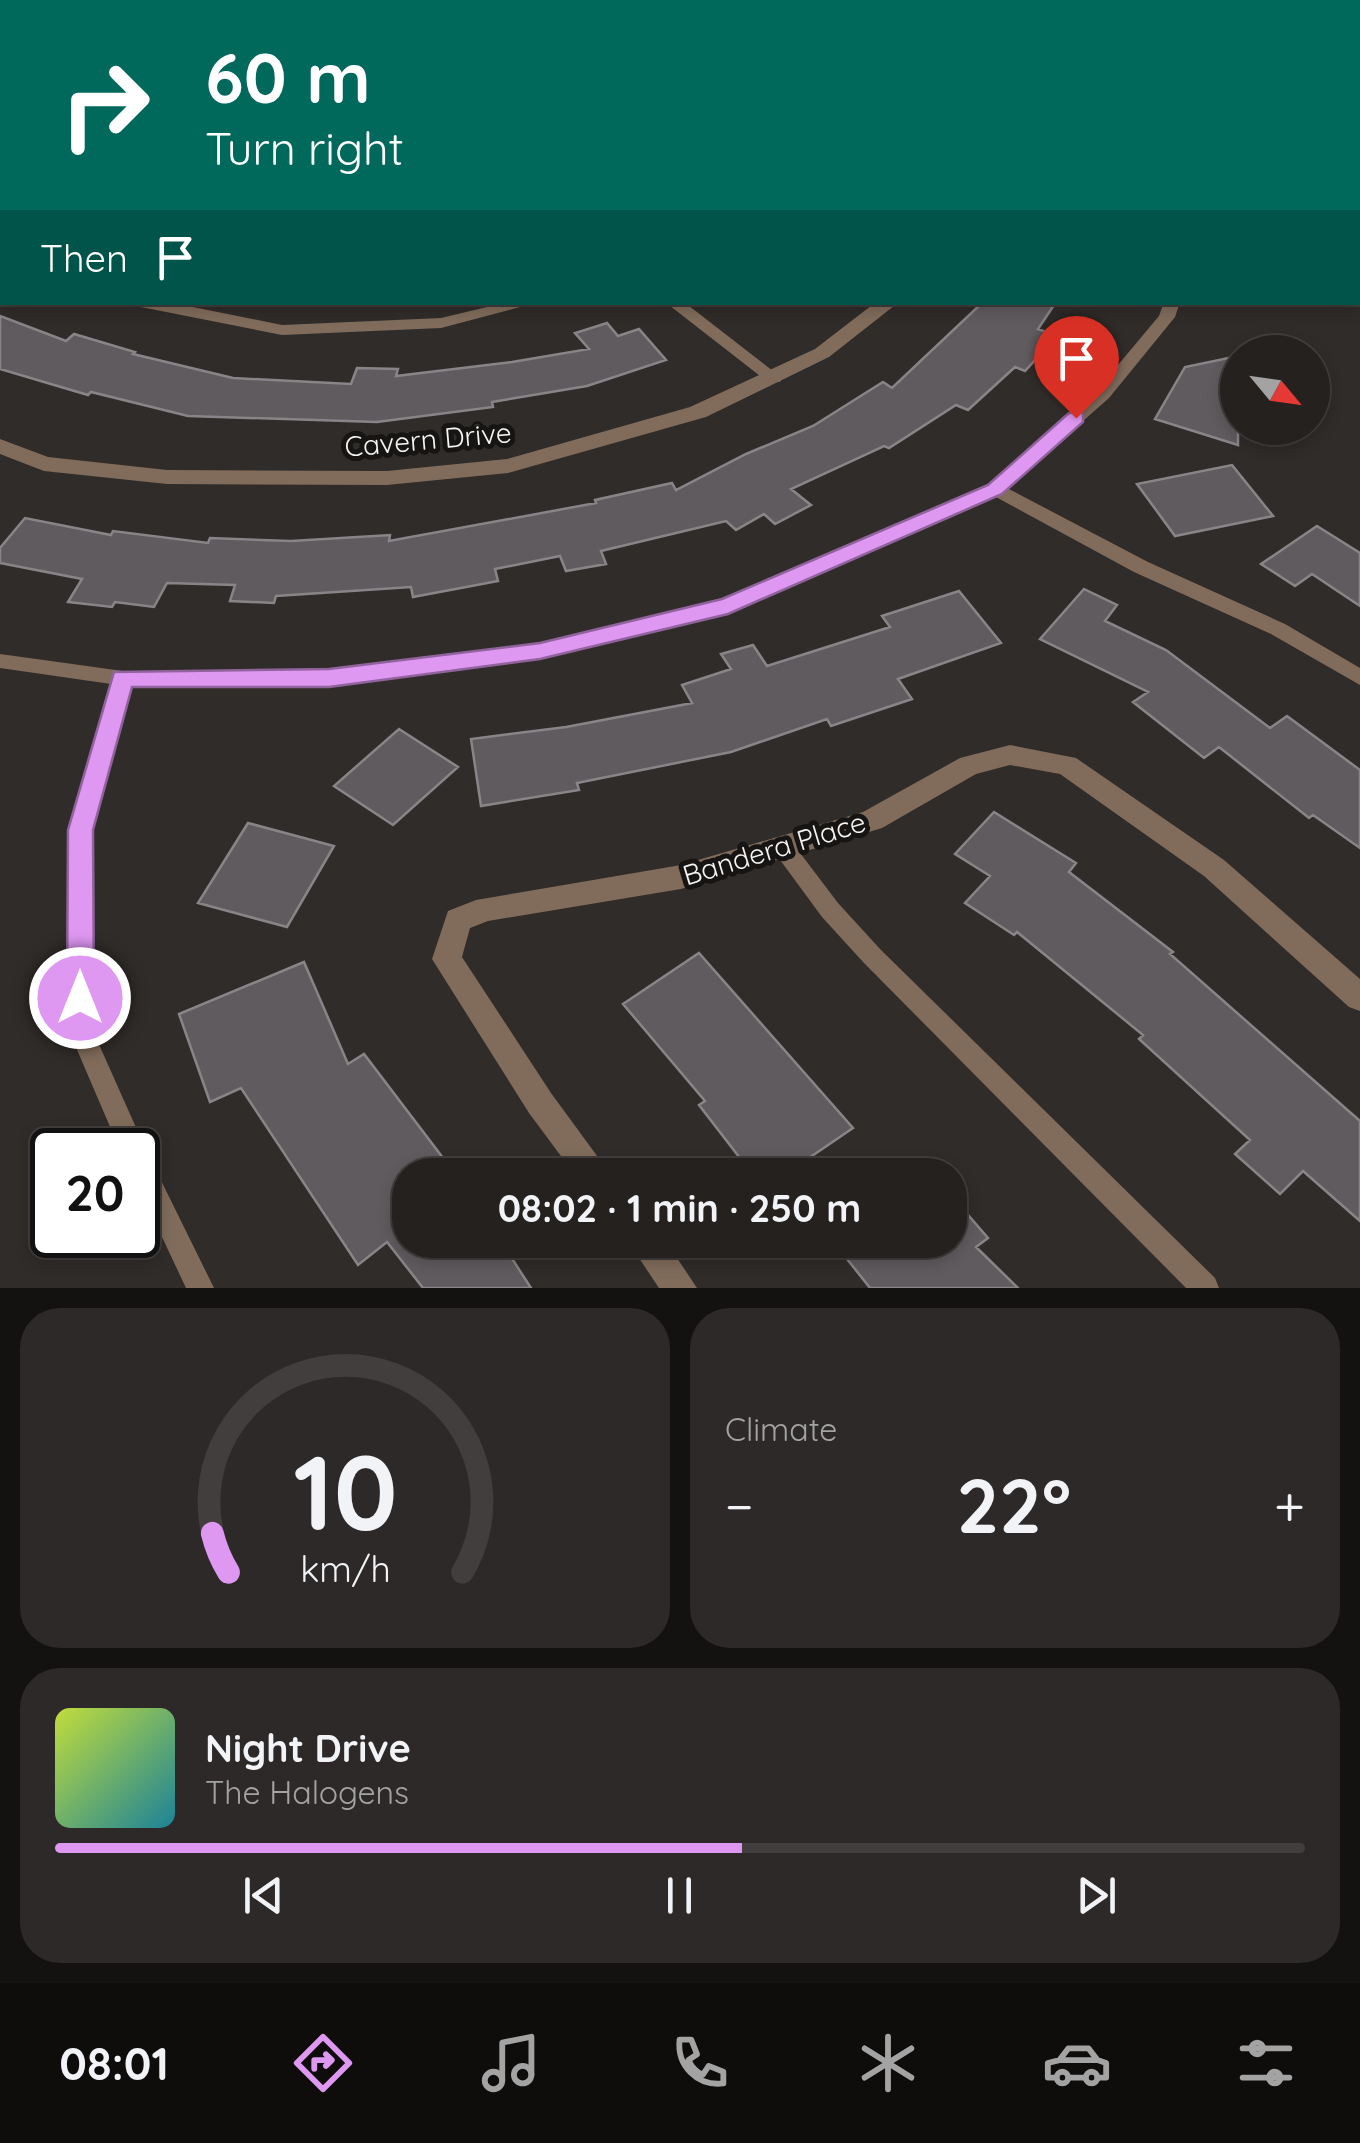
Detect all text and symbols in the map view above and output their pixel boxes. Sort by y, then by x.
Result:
text: 60 m [205,33,371,121]
icon: right [40,40,170,170]
text: Turn right [205,120,404,176]
icon: arrive [148,230,203,285]
text: Then [40,234,128,282]
pin [1034,316,1119,419]
icon: arrive [1049,331,1104,386]
north arrow [1220,335,1330,445]
map controls [1220,335,1330,445]
street label: Cavern Drive [343,414,513,464]
street label: Bandera Place [678,804,870,892]
position arrow [28,946,132,1050]
speed limit sign: 20 [30,1128,160,1258]
text: 08:02 · 1 min · 250 m [498,1184,861,1232]
text: Climate [725,1409,837,1449]
text: 10 [293,1426,397,1556]
text: 22° [956,1458,1071,1552]
text: − [725,1471,754,1540]
text: + [1274,1471,1305,1540]
text: km/h [300,1546,390,1591]
text: Night Drive [205,1724,411,1772]
text: The Halogens [205,1772,409,1812]
icon: previous [236,1868,291,1923]
icon: pause [652,1868,707,1923]
icon: next [1069,1868,1124,1923]
icon: directions [288,2028,358,2098]
icon: music [476,2028,546,2098]
icon: phone [665,2028,735,2098]
icon: climate [853,2028,923,2098]
icon: car [1042,2028,1112,2098]
icon: filters [1231,2028,1301,2098]
text: 08:01 [59,2035,169,2091]

